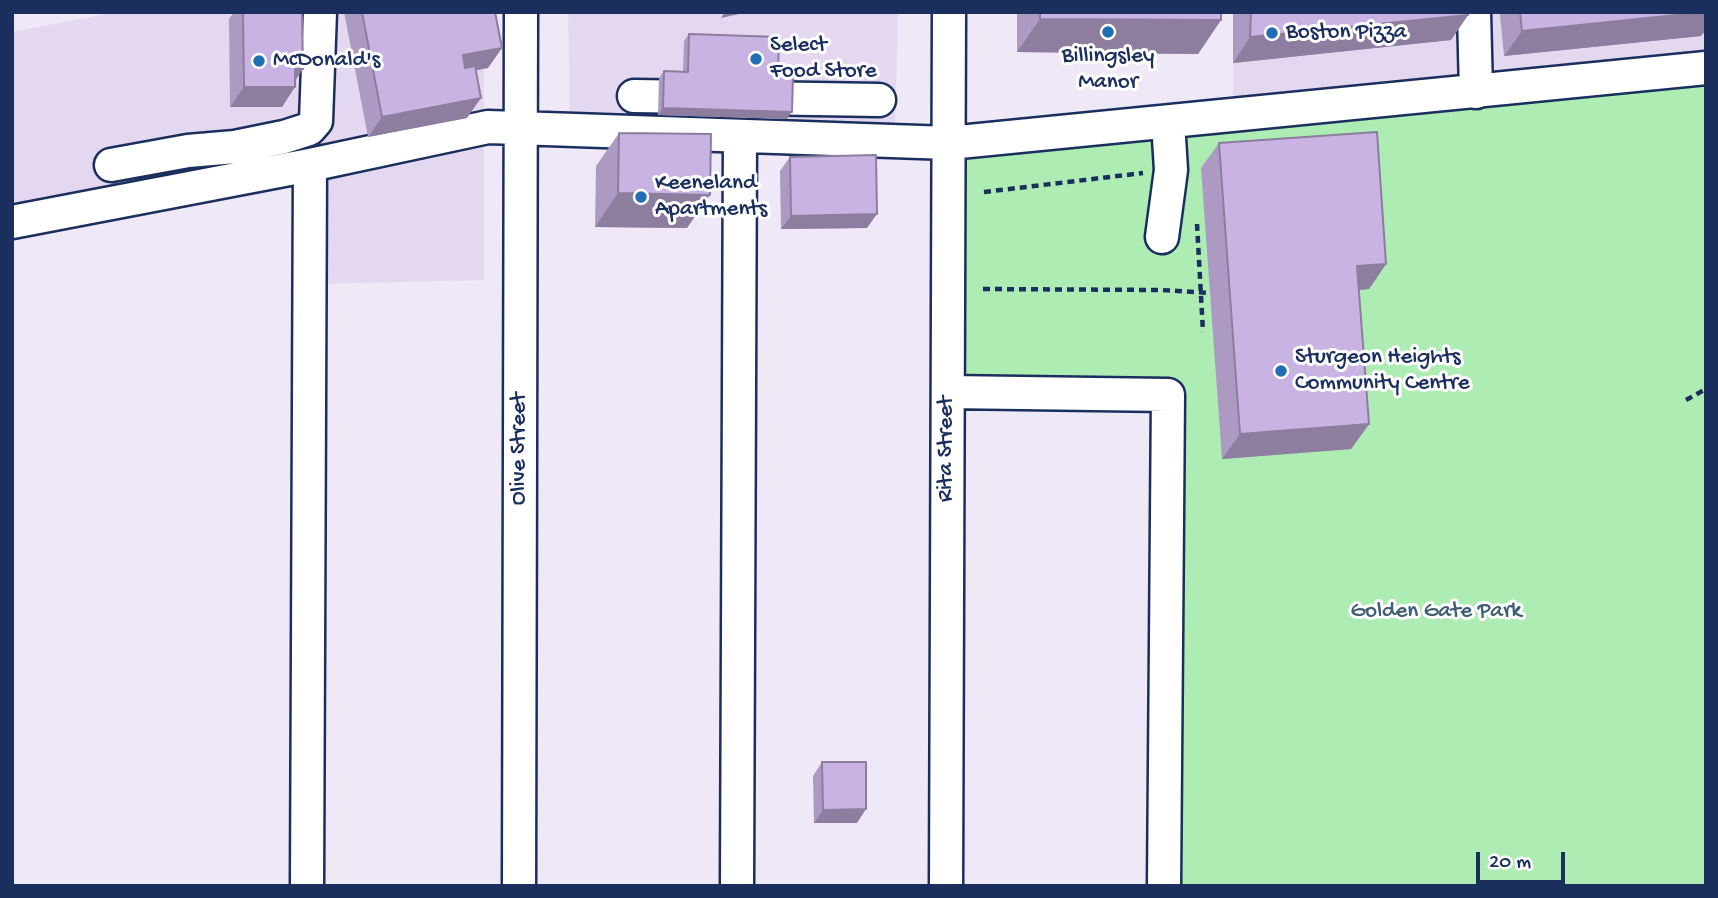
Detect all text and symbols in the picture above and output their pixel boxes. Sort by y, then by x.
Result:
place label: Boston Pizza [1286,19,1407,47]
marker: Billingsley Manor [1100,24,1116,40]
marker: Boston Pizza [1264,25,1280,41]
place label: Select Food Store [770,32,877,86]
place label: Billingsley Manor [1062,43,1154,97]
place label: McDonald's [273,47,380,75]
marker: Select Food Store [748,51,764,67]
marker: McDonald's [251,53,267,69]
place label: Keeneland Apartments [655,170,767,224]
marker: Keeneland Apartments [633,189,649,205]
place label: Sturgeon Heights Community Centre [1295,344,1470,398]
marker: Sturgeon Heights Community Centre [1273,363,1289,379]
street label: Olive Street [506,393,534,505]
street label: Rita Street [933,396,961,502]
park label: Golden Gate Park [1350,598,1522,626]
scale bar [1480,838,1569,882]
text: 20 m [1489,851,1531,876]

